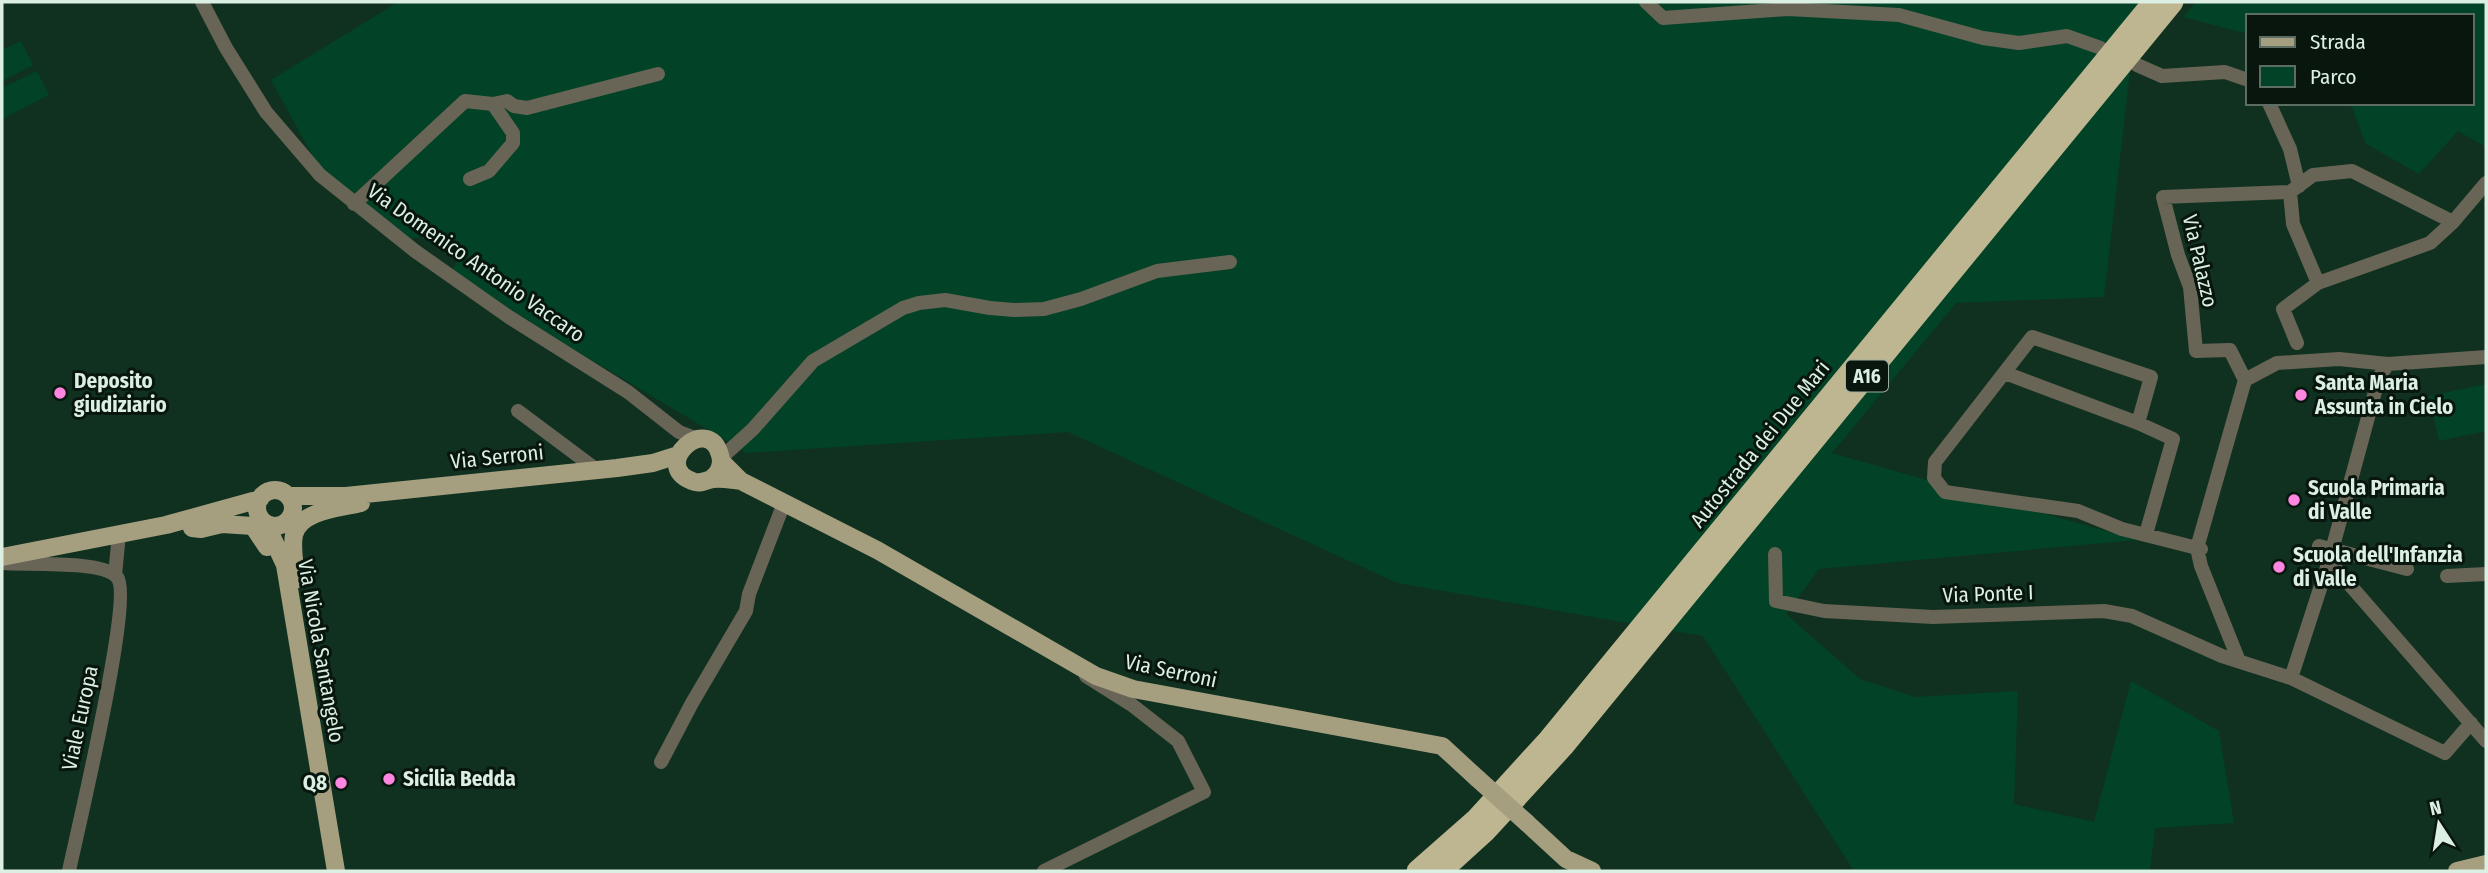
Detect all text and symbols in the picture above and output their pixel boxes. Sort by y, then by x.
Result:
legend [2246,14,2474,105]
text: Strada [2310,29,2366,55]
text: Parco [2310,64,2357,90]
street label: Via Domenico Antonio Vaccaro [362,178,590,348]
street label: Via Palazzo [2177,212,2223,310]
street label: Autostrada dei Due Mari [1685,355,1835,533]
road number: A16 [1846,360,1888,392]
place label: Deposito giudiziario [74,368,167,418]
place label: Santa Maria Assunta in Cielo [2314,370,2453,420]
marker: Deposito giudiziario [52,385,68,401]
marker: Santa Maria Assunta in Cielo [2293,387,2309,403]
street label: Via Serroni [449,439,545,475]
place label: Scuola Primaria di Valle [2308,475,2445,525]
marker: Scuola Primaria di Valle [2286,492,2302,508]
place label: Scuola dell'Infanzia di Valle [2293,542,2463,592]
street label: Via Nicola Santangelo [292,557,350,745]
marker: Scuola dell'Infanzia di Valle [2271,559,2287,575]
street label: Via Ponte I [1942,579,2034,609]
street label: Via Serroni [1123,649,1219,693]
street label: Viale Europa [56,663,104,773]
place label: Sicilia Bedda [403,766,516,792]
place label: Q8 [303,770,327,796]
marker: Sicilia Bedda [381,771,397,787]
marker: Q8 [333,775,349,791]
north arrow [2404,789,2474,859]
text: N [2428,795,2444,820]

